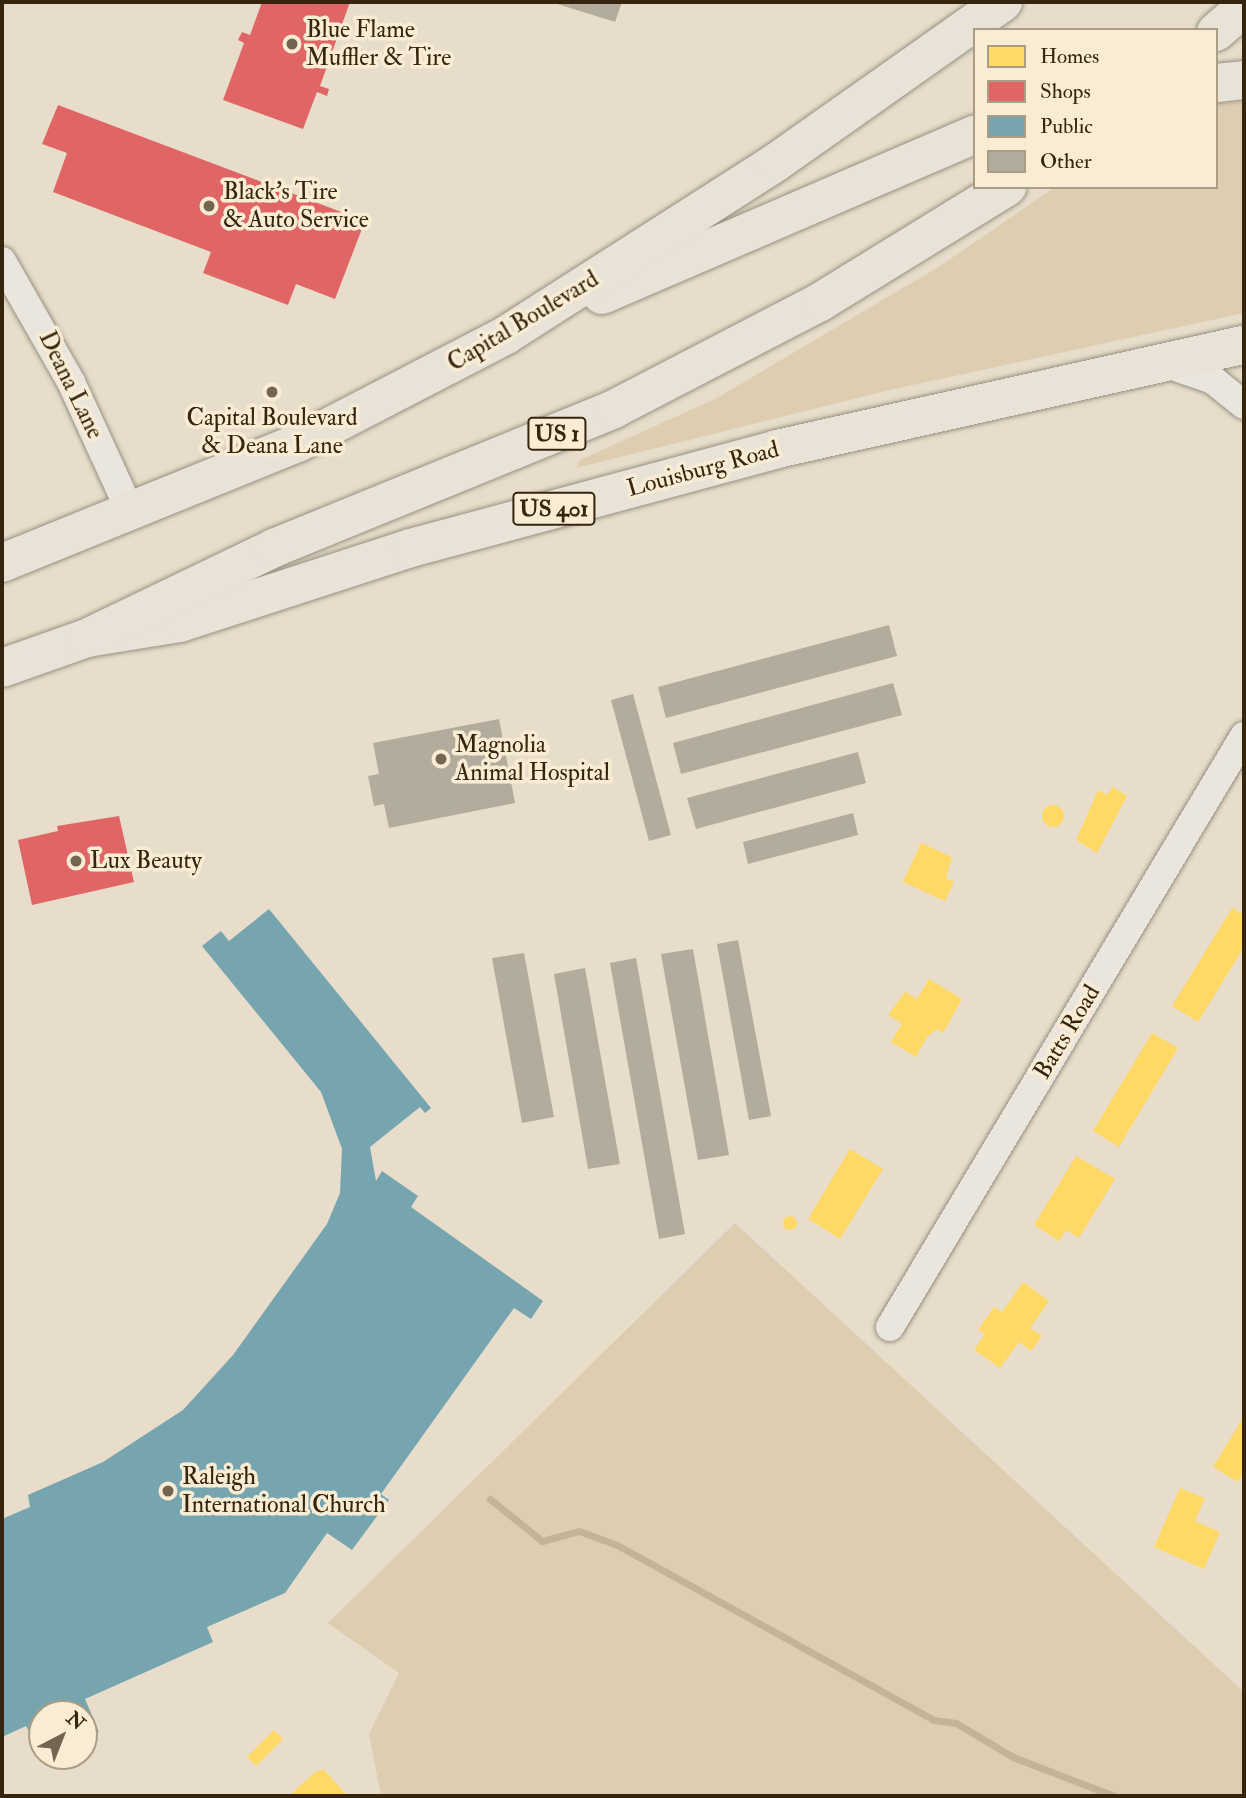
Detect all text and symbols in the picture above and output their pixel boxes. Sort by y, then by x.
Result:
place label: Blue Flame Muffler & Tire [306,16,451,72]
legend [973,28,1218,189]
marker: Blue Flame Muffler & Tire [284,36,300,52]
text: Homes [1040,43,1099,70]
text: Shops [1040,78,1091,105]
text: Public [1040,113,1093,140]
text: Other [1040,148,1092,175]
place label: Black’s Tire & Auto Service [223,178,369,234]
marker: Black’s Tire & Auto Service [201,198,217,214]
street label: Capital Boulevard [442,265,604,377]
street label: Deana Lane [33,326,109,444]
marker: Capital Boulevard & Deana Lane [264,384,280,400]
place label: Capital Boulevard & Deana Lane [187,404,357,460]
road number: US 1 [527,414,587,454]
street label: Louisburg Road [624,435,782,503]
road number: US 401 [512,489,596,528]
place label: Magnolia Animal Hospital [455,731,610,787]
marker: Magnolia Animal Hospital [433,751,449,767]
place label: Lux Beauty [90,847,202,875]
marker: Lux Beauty [68,853,84,869]
street label: Batts Road [1028,980,1106,1084]
place label: Raleigh International Church [182,1463,385,1519]
marker: Raleigh International Church [160,1483,176,1499]
north arrow [28,1700,98,1770]
text: N [61,1706,90,1735]

